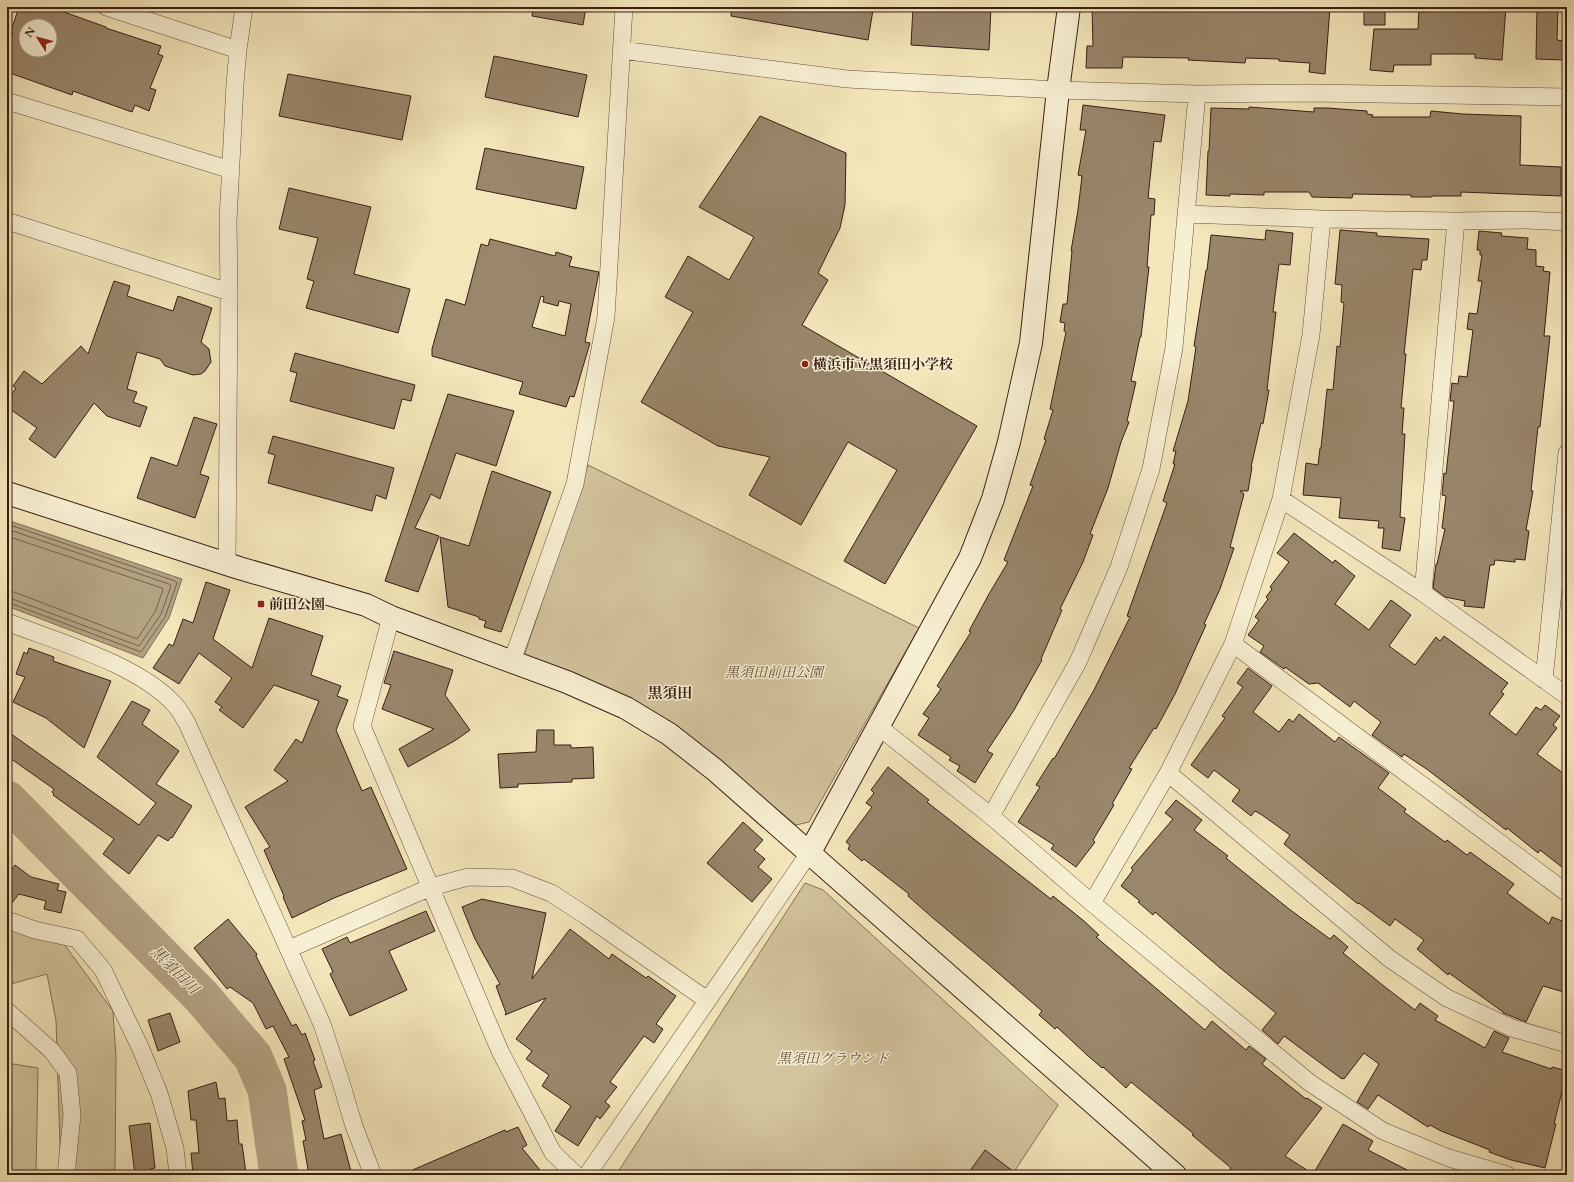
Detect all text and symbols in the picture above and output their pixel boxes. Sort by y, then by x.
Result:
north arrow [18,18,58,58]
text: N [21,24,39,41]
place label: 横浜市立黒須田小学校 [813,355,953,374]
marker: 横浜市立黒須田小学校 [800,359,810,369]
place label: 前田公園 [269,595,325,614]
marker: 前田公園 [256,599,266,609]
park label: 黒須田前田公園 [725,663,825,682]
district label: 黒須田 [647,683,693,703]
water label: 黒須田川 [147,942,205,1000]
park label: 黒須田グラウンド [777,1049,890,1068]

